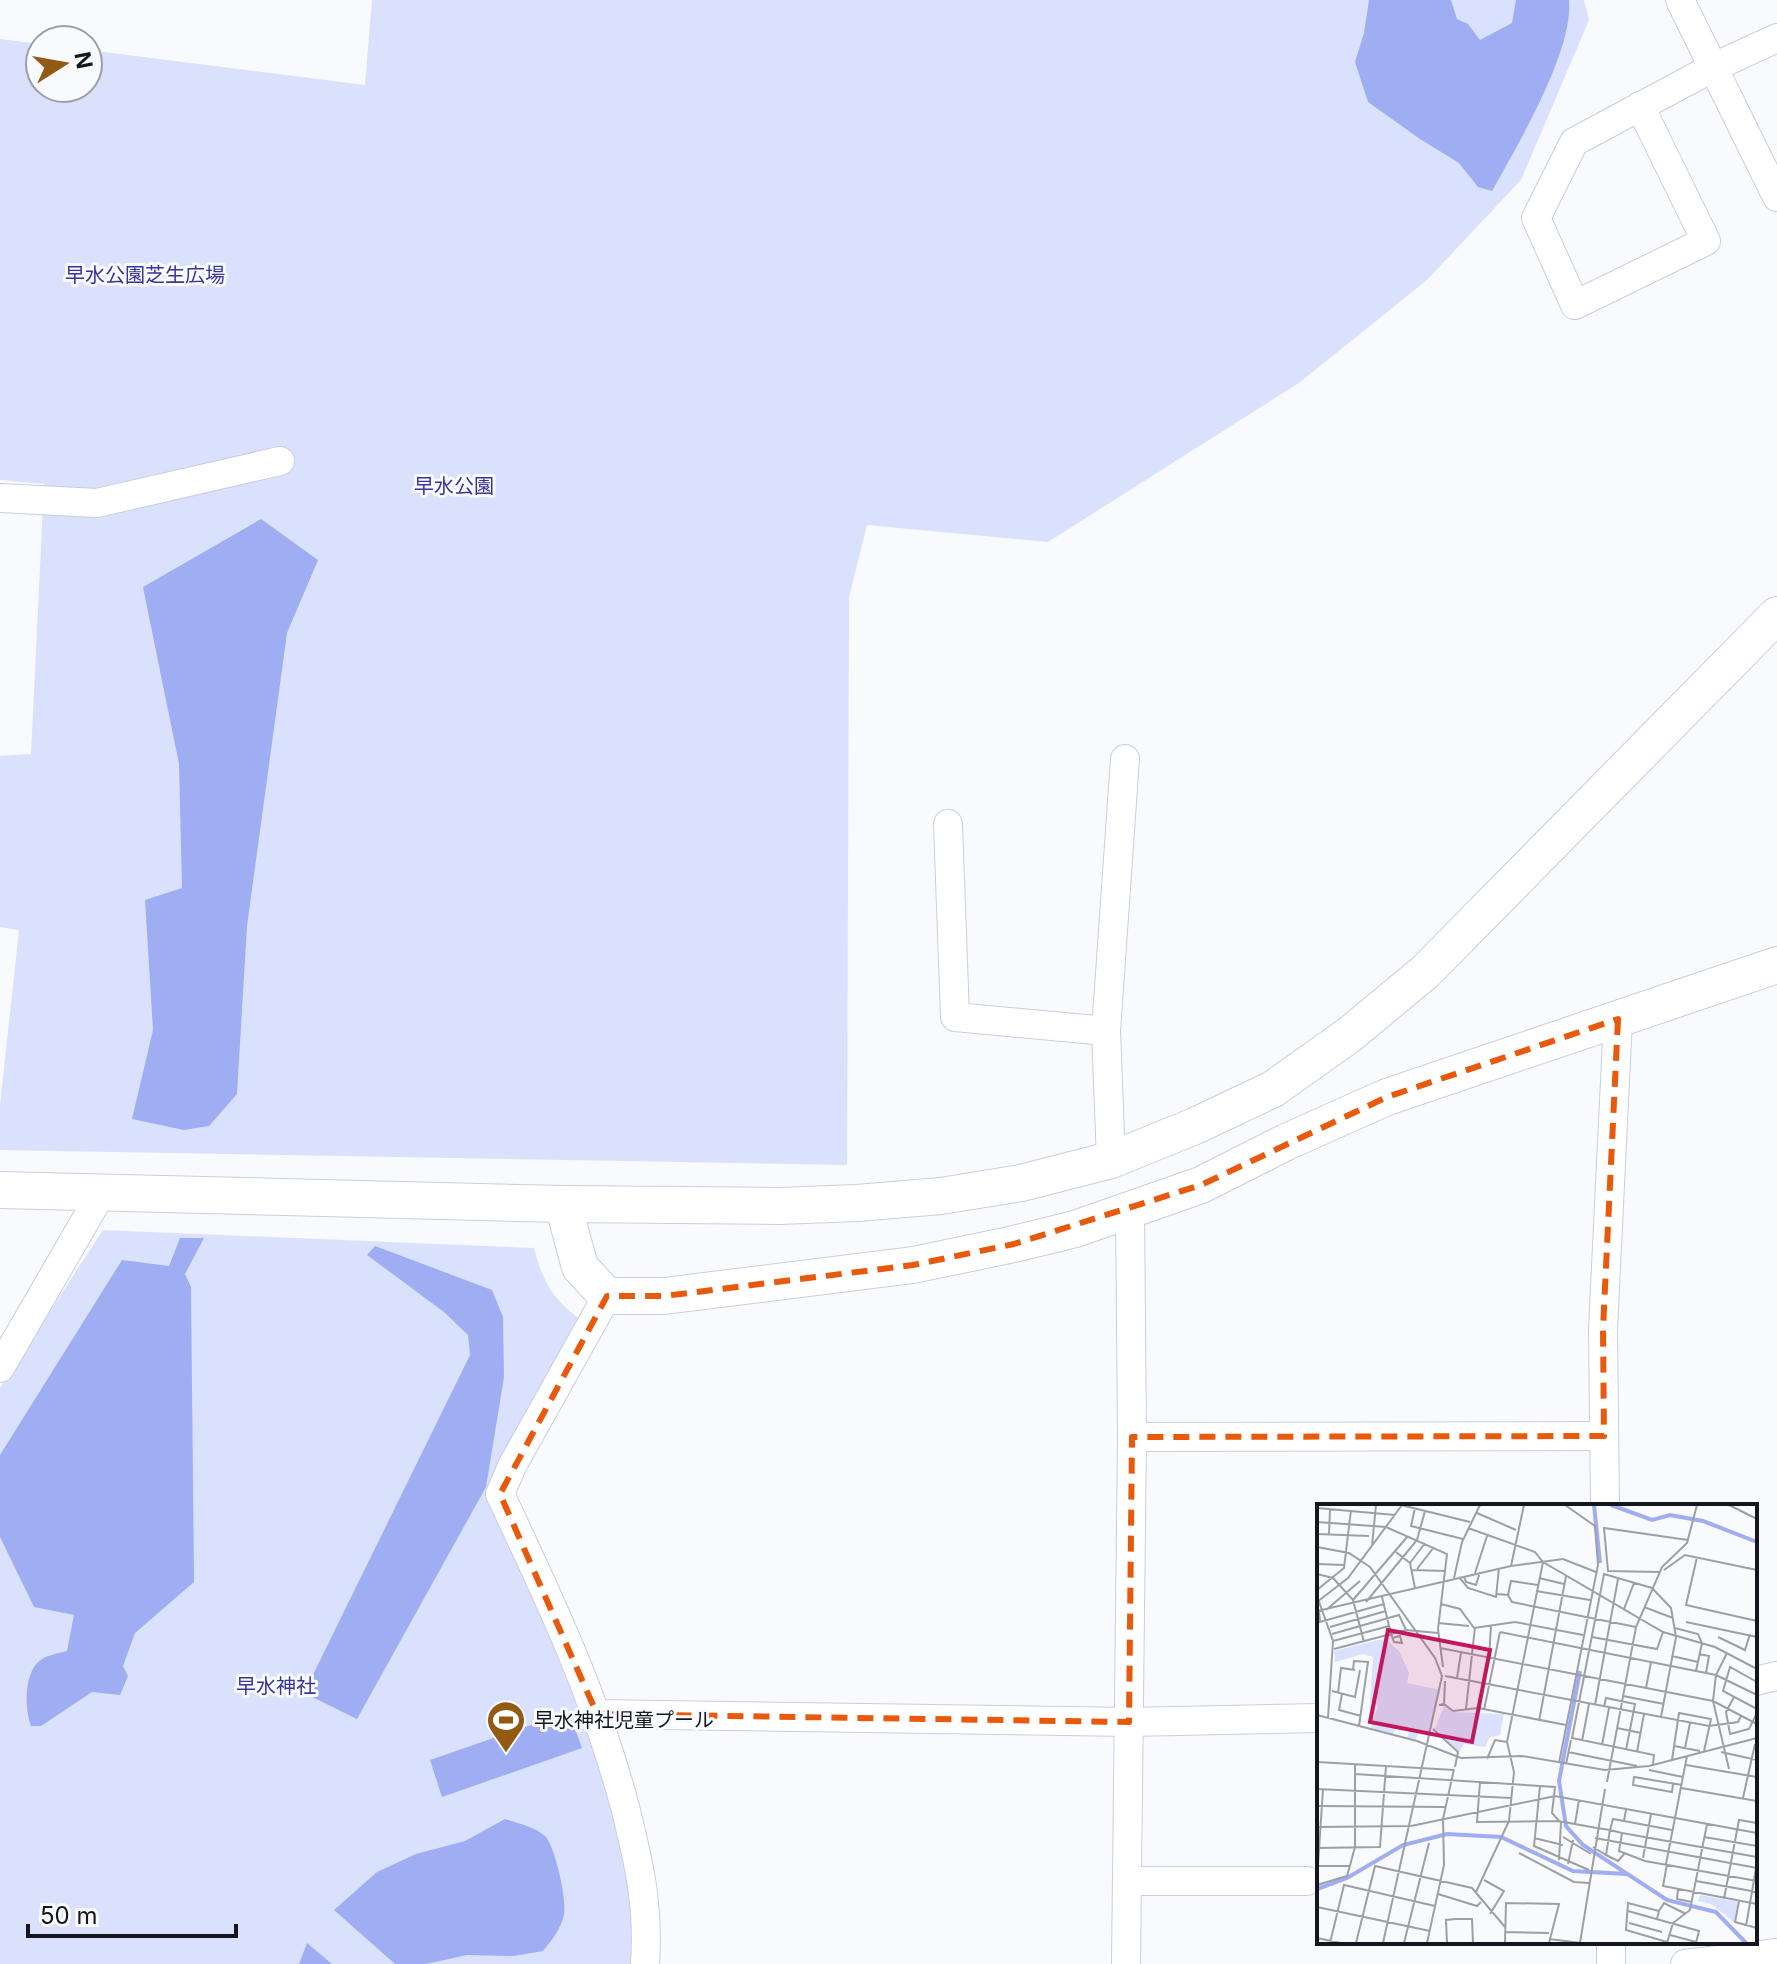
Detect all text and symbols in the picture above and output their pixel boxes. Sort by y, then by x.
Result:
north arrow [24,24,104,104]
text: N [69,49,98,71]
park label: 早水公園芝生広場 [65,263,225,287]
park label: 早水公園 [414,474,494,498]
inset map [1317,1504,1757,1944]
park label: 早水神社 [236,1674,316,1698]
sports icon: 早水神社児童プール [485,1699,527,1754]
place label: 早水神社児童プール [534,1708,714,1732]
scale bar [28,1888,236,1938]
text: 50 m [40,1901,98,1930]

